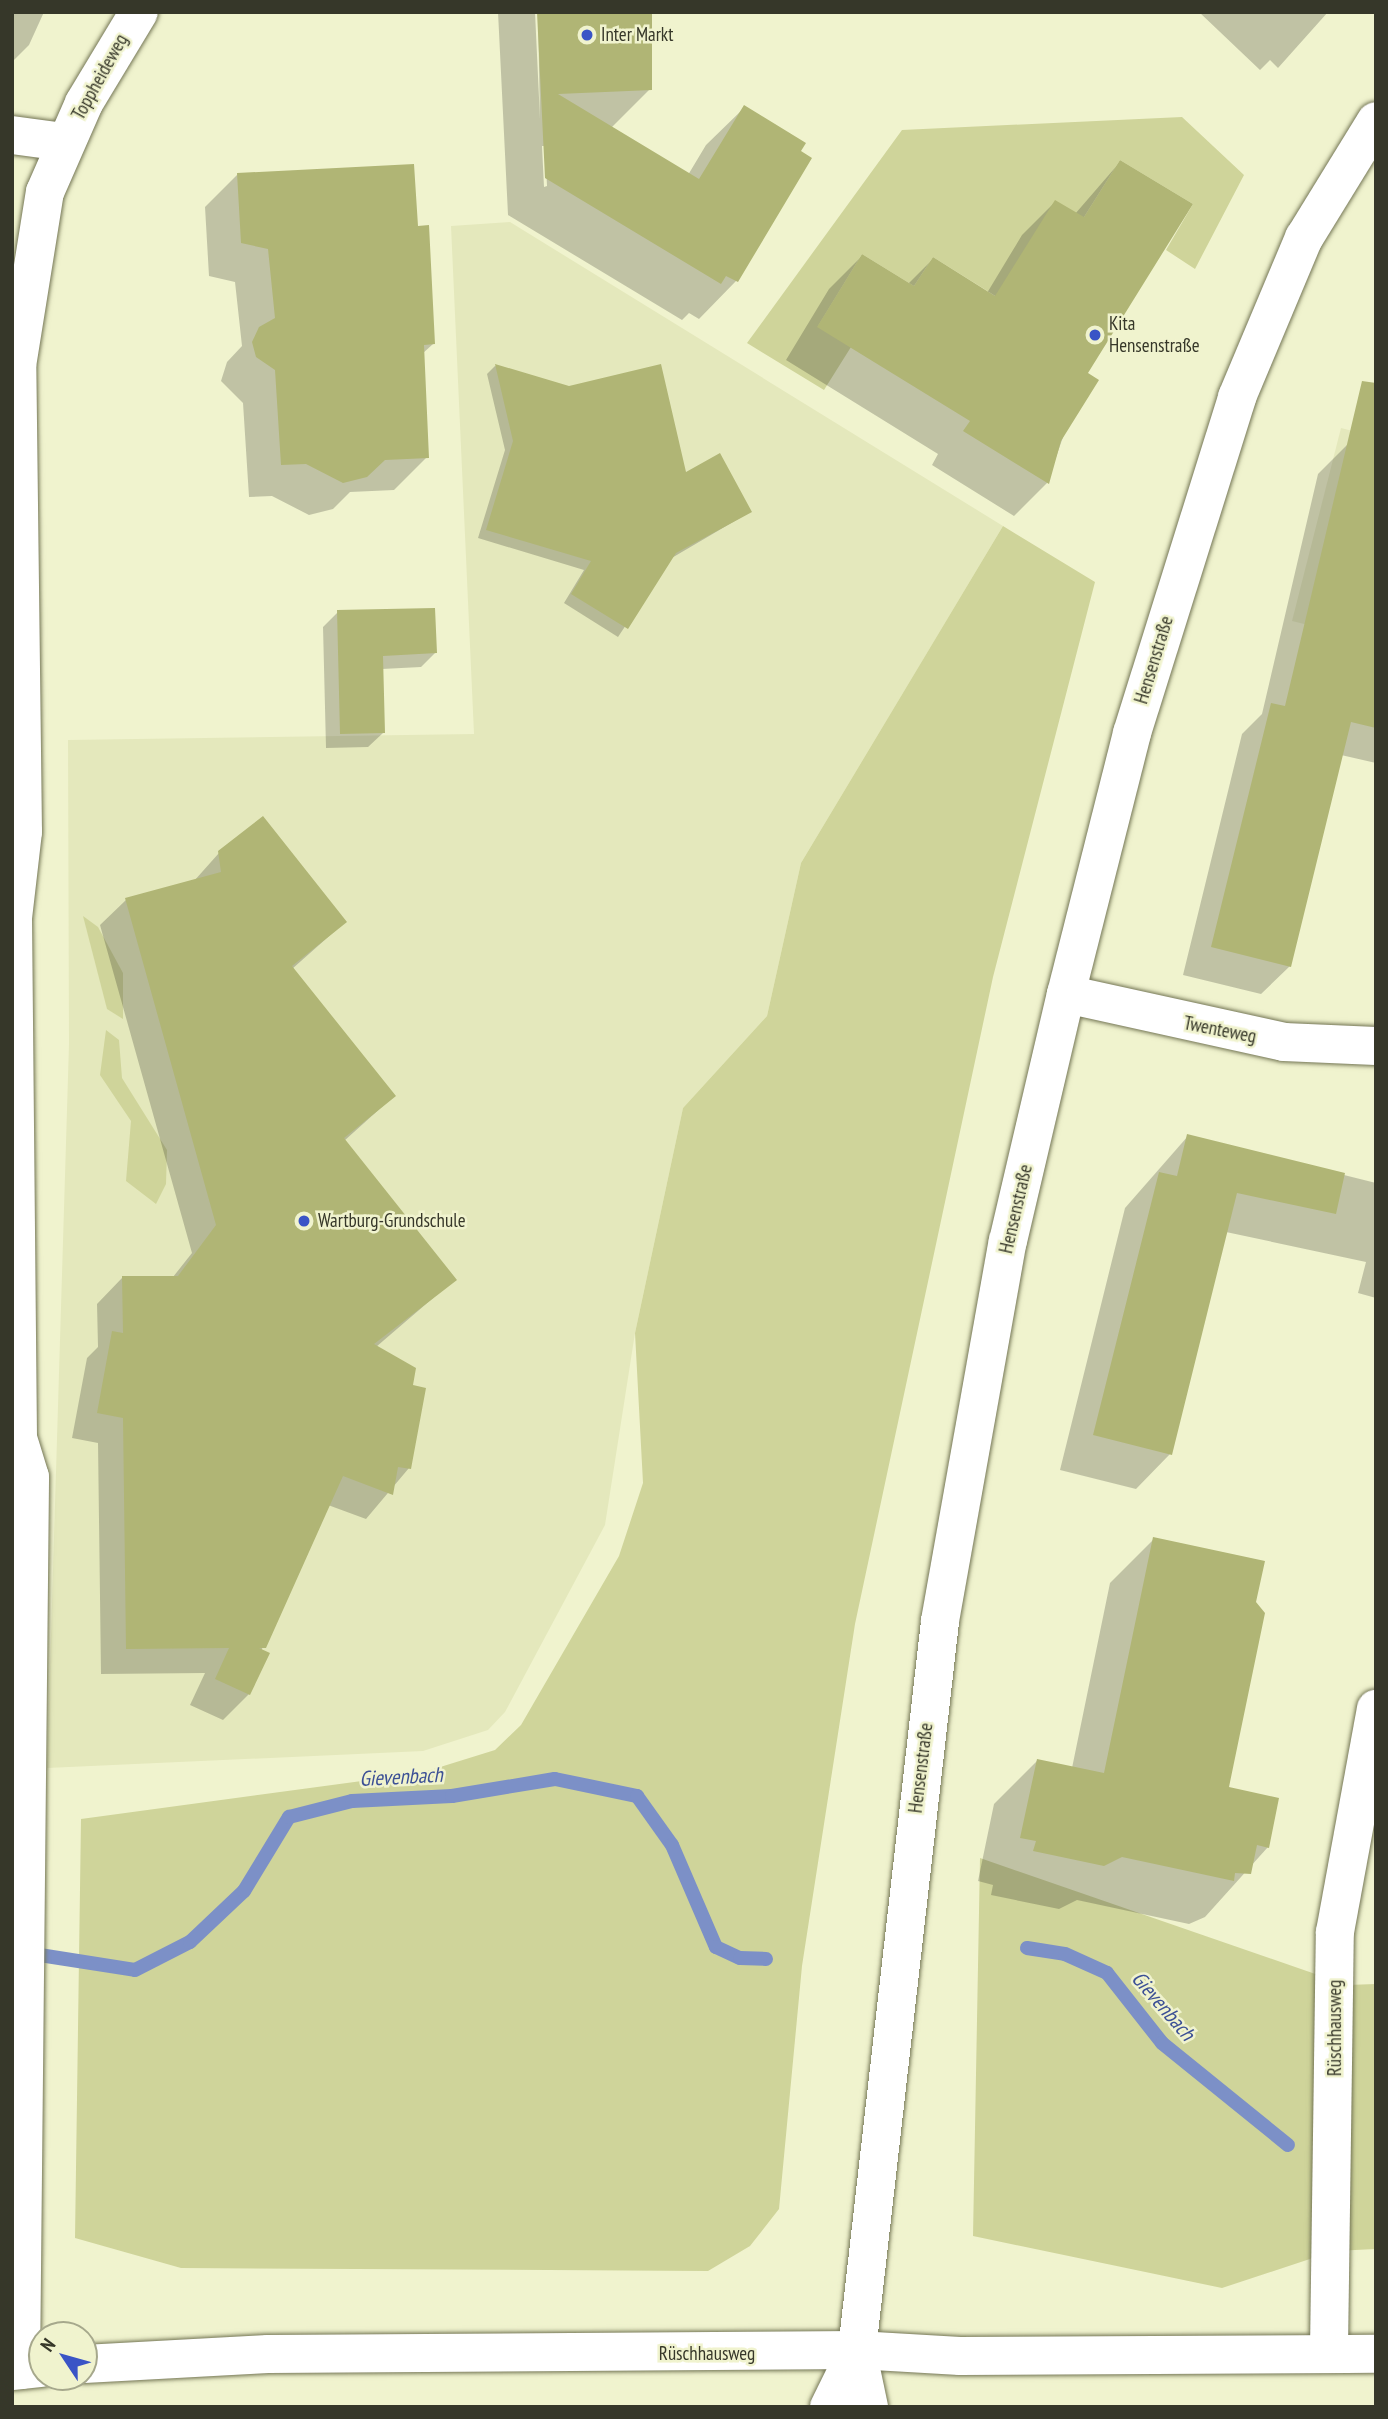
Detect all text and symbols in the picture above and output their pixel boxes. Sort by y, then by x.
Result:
place label: Inter Markt [601,24,673,46]
marker: Inter Markt [579,27,595,43]
street label: Toppheideweg [67,30,133,124]
place label: Kita Hensenstraße [1109,313,1200,357]
marker: Kita Hensenstraße [1087,327,1103,343]
street label: Hensenstraße [1130,613,1178,707]
street label: Twenteweg [1182,1012,1258,1048]
street label: Hensenstraße [995,1162,1037,1256]
place label: Wartburg-Grundschule [318,1210,465,1232]
marker: Wartburg-Grundschule [296,1213,312,1229]
street label: Hensenstraße [904,1722,938,1814]
water label: Gievenbach [359,1762,443,1792]
water label: Gievenbach [1126,1966,1200,2046]
street label: Rüschhausweg [1324,1980,1346,2076]
north arrow [28,2321,98,2391]
text: N [35,2334,60,2356]
street label: Rüschhausweg [659,2343,755,2365]

